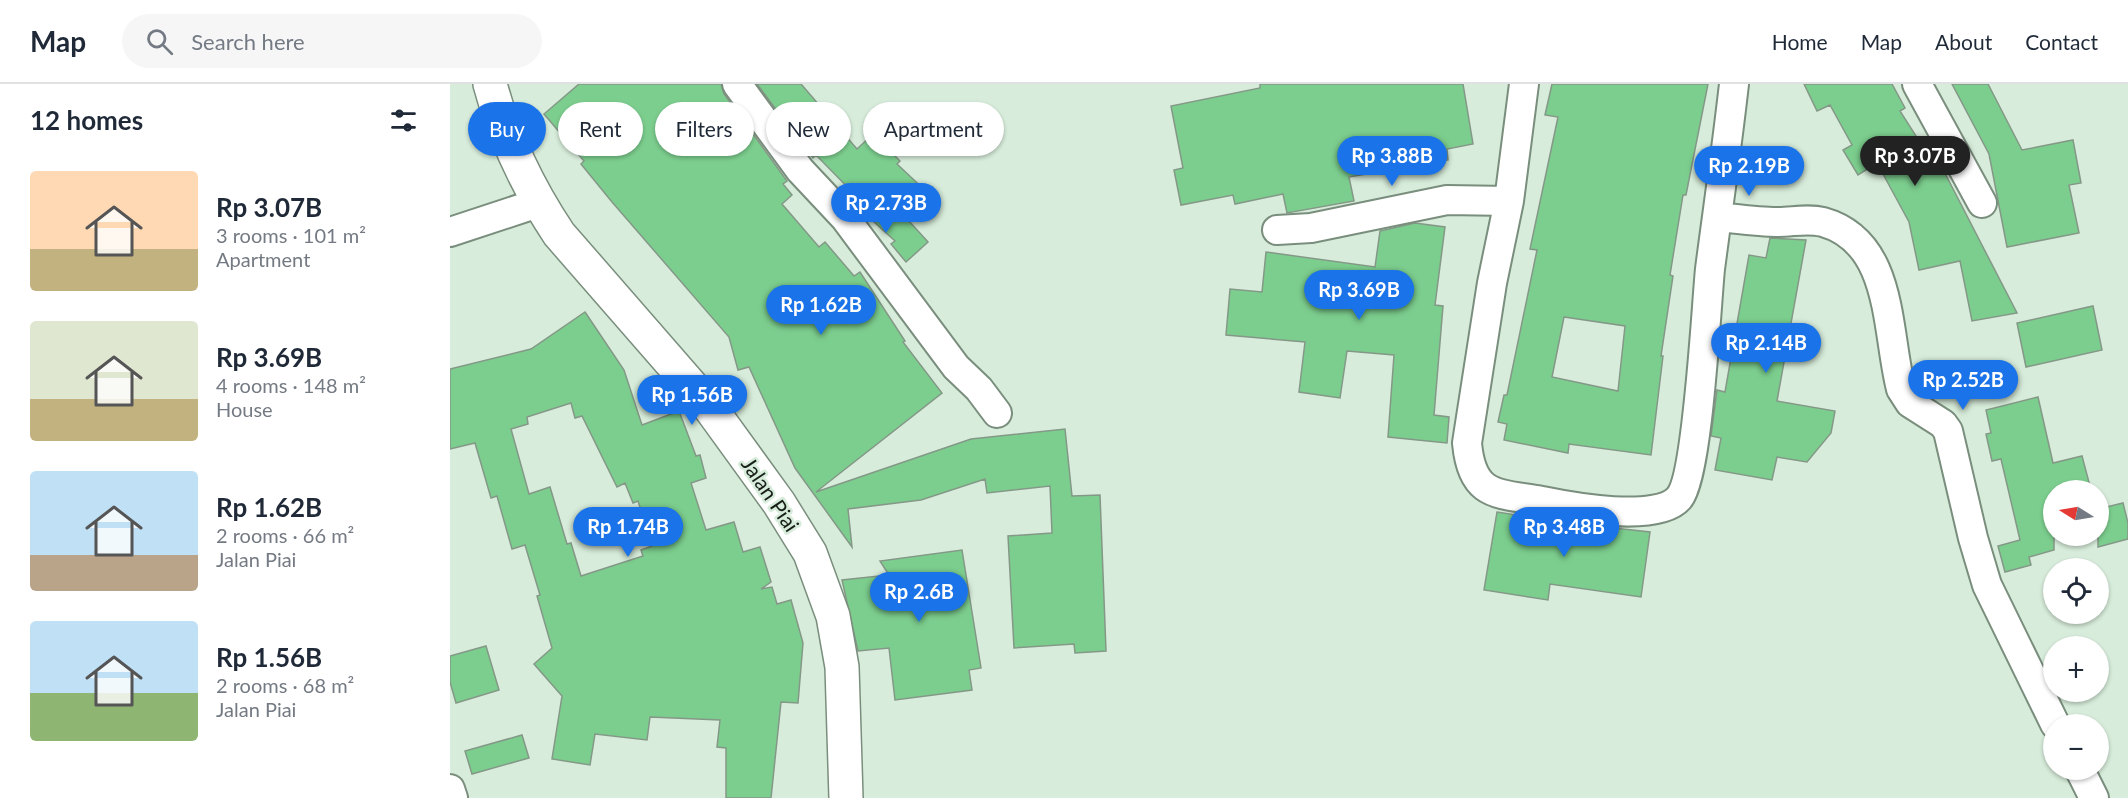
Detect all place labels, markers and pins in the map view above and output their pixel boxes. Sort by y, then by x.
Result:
pin: Rp 3.88B [1330,136,1454,187]
pin: Rp 3.07B [1853,136,1977,187]
pin: Rp 2.19B [1687,146,1811,197]
pin: Rp 2.73B [824,183,948,234]
pin: Rp 3.69B [1297,270,1421,321]
pin: Rp 1.62B [759,285,883,336]
pin: Rp 2.14B [1704,323,1828,374]
pin: Rp 2.52B [1901,360,2025,411]
pin: Rp 1.56B [630,375,754,426]
pin: Rp 1.74B [566,507,690,558]
pin: Rp 3.48B [1502,507,1626,558]
pin: Rp 2.6B [864,572,974,623]

